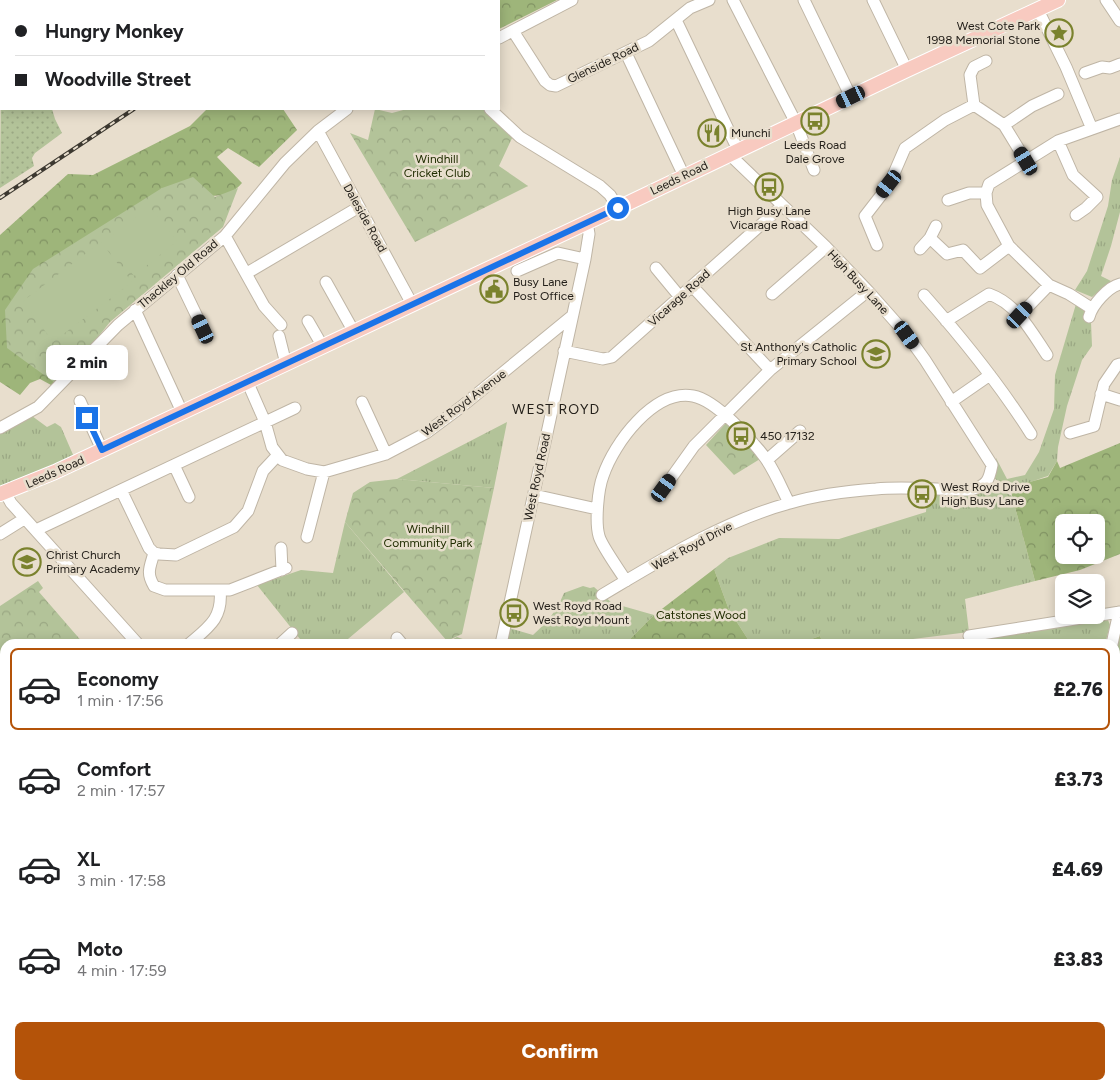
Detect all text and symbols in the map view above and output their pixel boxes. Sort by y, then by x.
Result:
place icon: West Cote Park 1998 Memorial Stone [1044,18,1074,48]
place label: West Cote Park 1998 Memorial Stone [927,19,1040,47]
text: Hungry Monkey [45,20,184,43]
street label: Glenside Road [565,40,641,86]
text: Woodville Street [45,68,191,91]
car [834,84,867,110]
bus stop icon: Leeds Road Dale Grove [800,106,830,136]
restaurant icon: Munchi [697,118,727,148]
place label: Munchi [731,126,771,140]
place label: Leeds Road Dale Grove [784,138,846,166]
car [1011,144,1040,178]
park label: Windhill Cricket Club [404,152,470,180]
street label: Leeds Road [648,158,710,198]
car [873,168,904,200]
bus stop icon: High Busy Lane Vicarage Road [754,172,784,202]
street label: Daleside Road [340,181,390,255]
route start [607,197,629,219]
place label: High Busy Lane Vicarage Road [727,204,811,232]
street label: Thackley Old Road [135,237,221,311]
street label: High Busy Lane [825,247,892,317]
street label: Vicarage Road [645,267,713,329]
public building icon: Busy Lane Post Office [479,274,509,304]
place label: Busy Lane Post Office [513,275,574,303]
car [1004,299,1035,331]
car [189,312,216,346]
car [892,318,921,352]
school or university icon: St Anthony's Catholic Primary School [861,339,891,369]
place label: St Anthony's Catholic Primary School [740,340,858,368]
callout: 2 min [46,346,128,380]
text: 2 min [67,353,107,372]
street label: West Royd Avenue [419,367,509,439]
district label: WEST ROYD [512,401,600,418]
route end [76,407,98,429]
bus stop icon: 450 17132 [726,421,756,451]
place label: 450 17132 [760,429,815,443]
street label: West Royd Road [521,432,553,522]
street label: Leeds Road [24,453,86,491]
car [649,471,678,505]
bus stop icon: West Royd Drive High Busy Lane [907,479,937,509]
place label: West Royd Drive High Busy Lane [941,480,1030,508]
map controls [1055,514,1105,624]
button: locate [1055,514,1105,564]
street label: West Royd Drive [649,519,735,573]
park label: Windhill Community Park [384,522,473,550]
school or university icon: Christ Church Primary Academy [12,547,42,577]
place label: Christ Church Primary Academy [46,548,141,576]
button: layers [1055,574,1105,624]
bus stop icon: West Royd Road West Royd Mount [499,598,529,628]
place label: West Royd Road West Royd Mount [533,599,630,627]
park label: Catstones Wood [656,608,746,622]
icon: car [17,667,62,712]
text: Economy [77,668,159,691]
text: £2.76 [1053,678,1103,701]
text: 1 min · 17:56 [77,691,163,710]
icon: car [17,757,62,802]
text: Comfort [77,758,152,781]
text: £3.73 [1054,768,1103,791]
text: 2 min · 17:57 [77,781,165,800]
icon: car [17,847,62,892]
text: XL [77,848,100,871]
text: £4.69 [1052,858,1103,881]
text: 3 min · 17:58 [77,871,166,890]
icon: car [17,937,62,982]
text: Moto [77,938,123,961]
text: £3.83 [1054,948,1103,971]
text: 4 min · 17:59 [77,961,167,980]
button: Confirm [15,1022,1105,1080]

